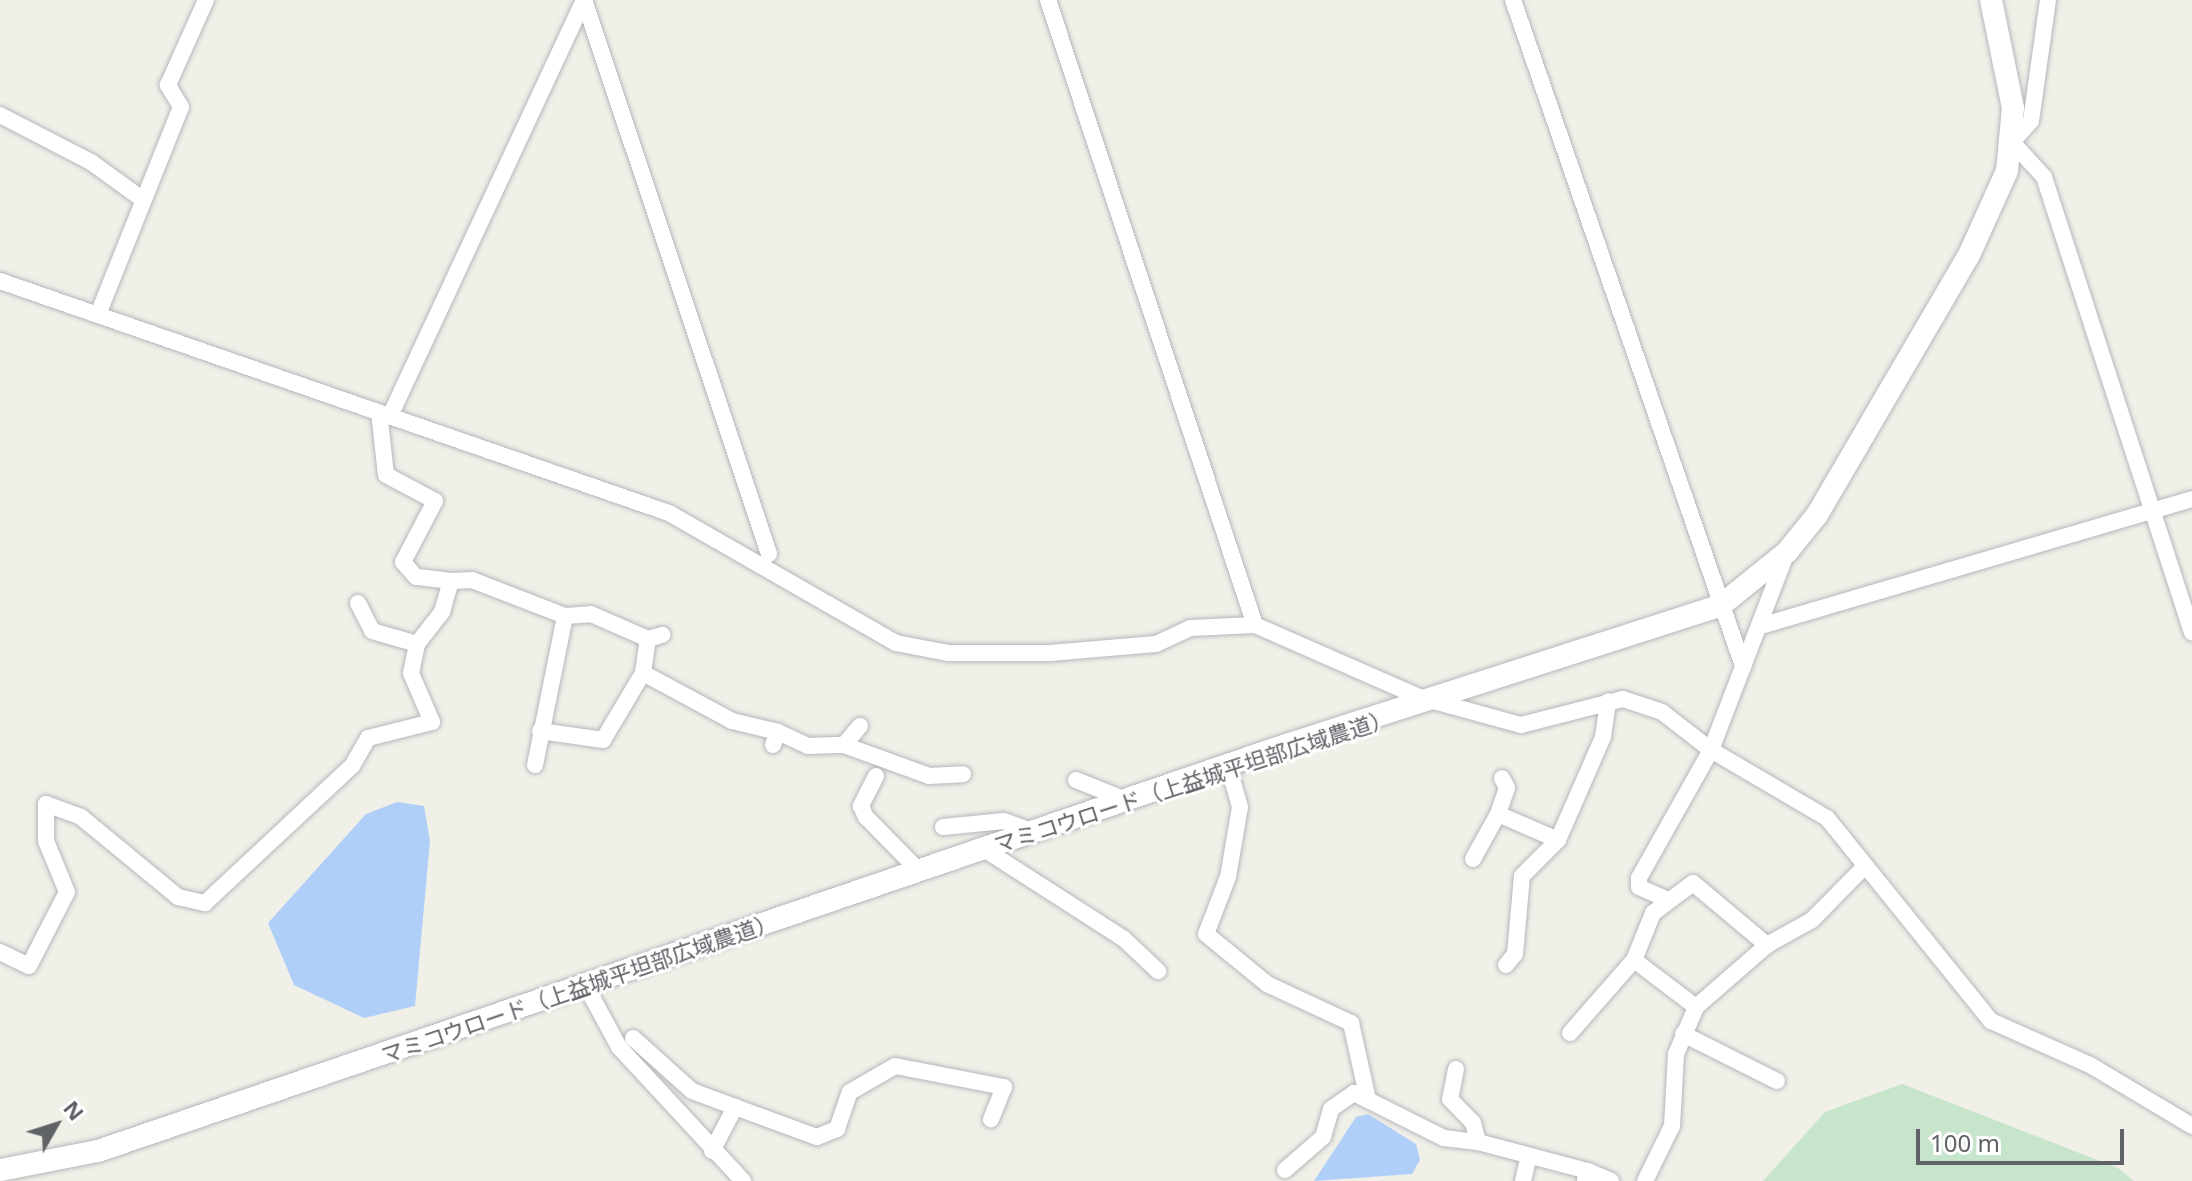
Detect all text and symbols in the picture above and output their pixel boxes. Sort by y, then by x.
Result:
street label: マミコウロード（上益城平坦部広域農道） [990,704,1396,858]
street label: マミコウロード（上益城平坦部広域農道） [377,907,781,1069]
north arrow [16,1085,96,1165]
text: N [57,1093,92,1126]
scale bar [1920,1113,2128,1163]
text: 100 m [1930,1126,2000,1159]

